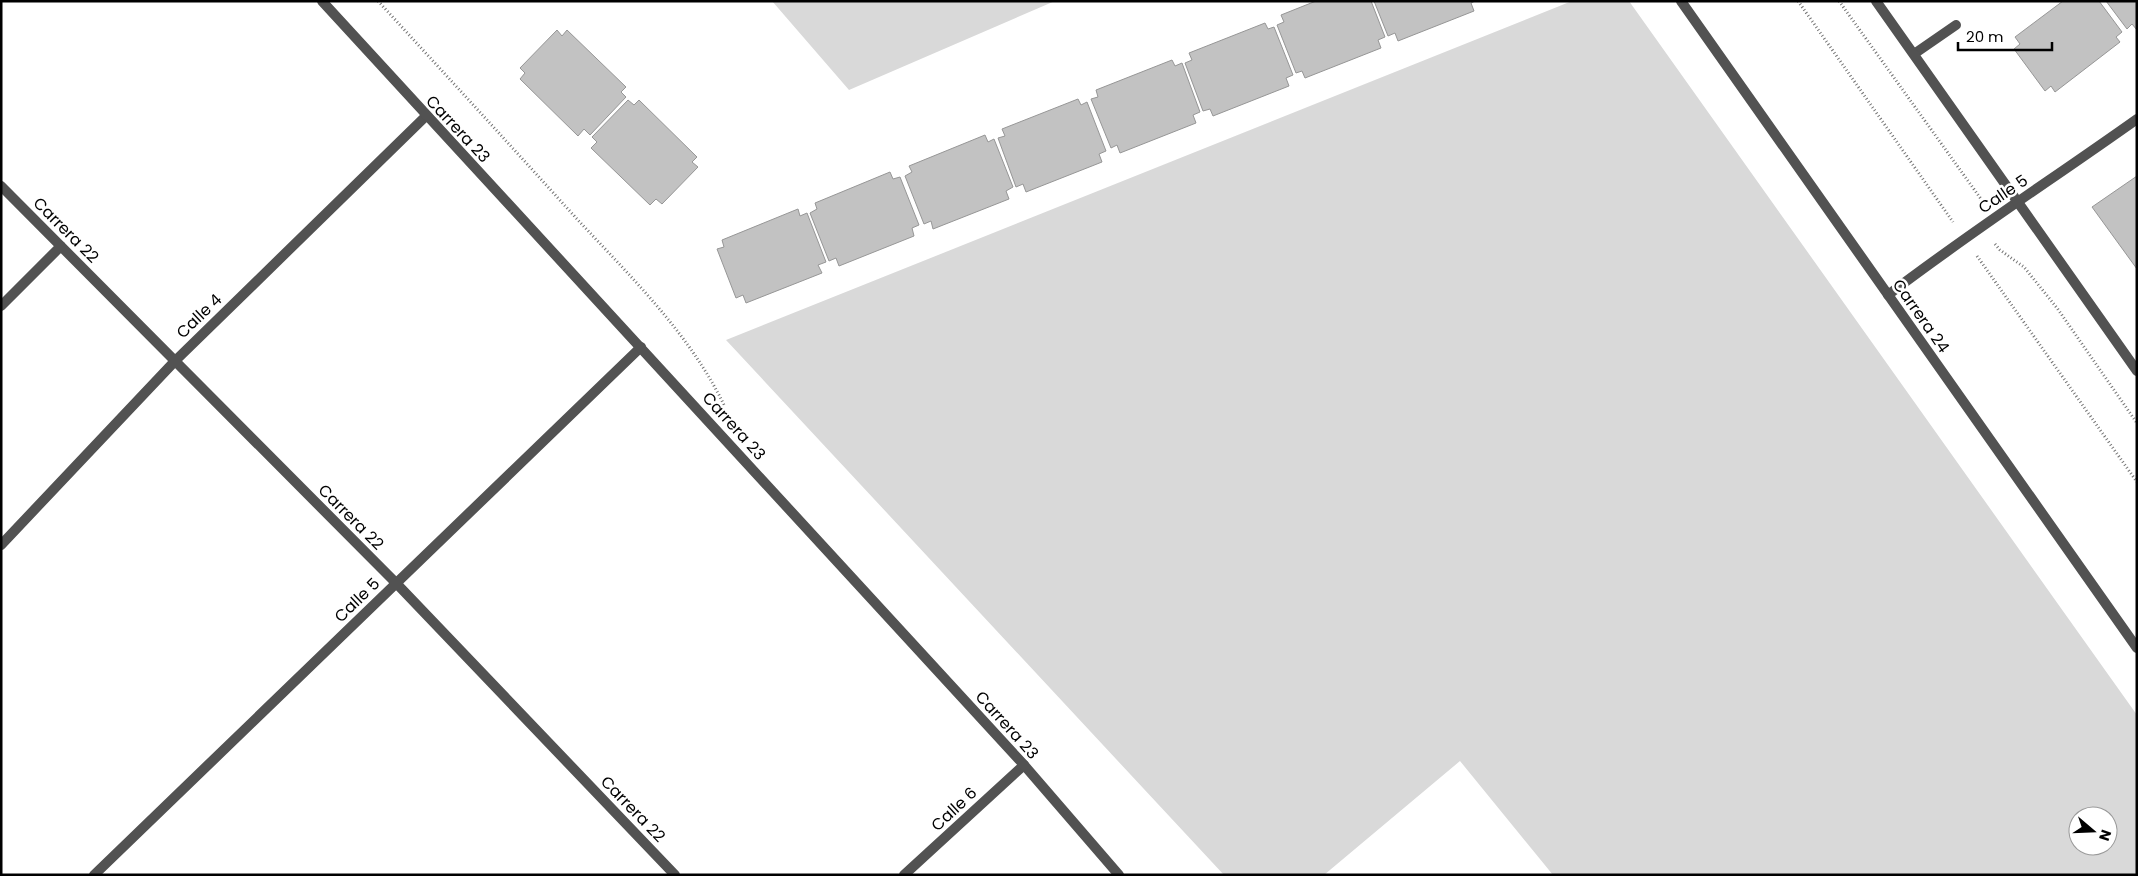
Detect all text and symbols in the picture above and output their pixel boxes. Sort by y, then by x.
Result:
scale bar [1958,20,2052,52]
text: 20 m [1966,26,2004,47]
street label: Carrera 23 [421,90,495,168]
street label: Calle 5 [1974,169,2032,219]
street label: Carrera 22 [28,192,104,268]
street label: Carrera 24 [1887,274,1955,358]
street label: Calle 4 [171,289,227,343]
street label: Carrera 23 [697,387,771,465]
street label: Carrera 22 [313,479,389,555]
street label: Calle 5 [329,573,385,627]
street label: Carrera 23 [970,686,1044,764]
street label: Carrera 22 [595,771,671,847]
street label: Calle 6 [926,782,982,836]
north arrow [2068,806,2118,856]
text: N [2094,827,2116,843]

